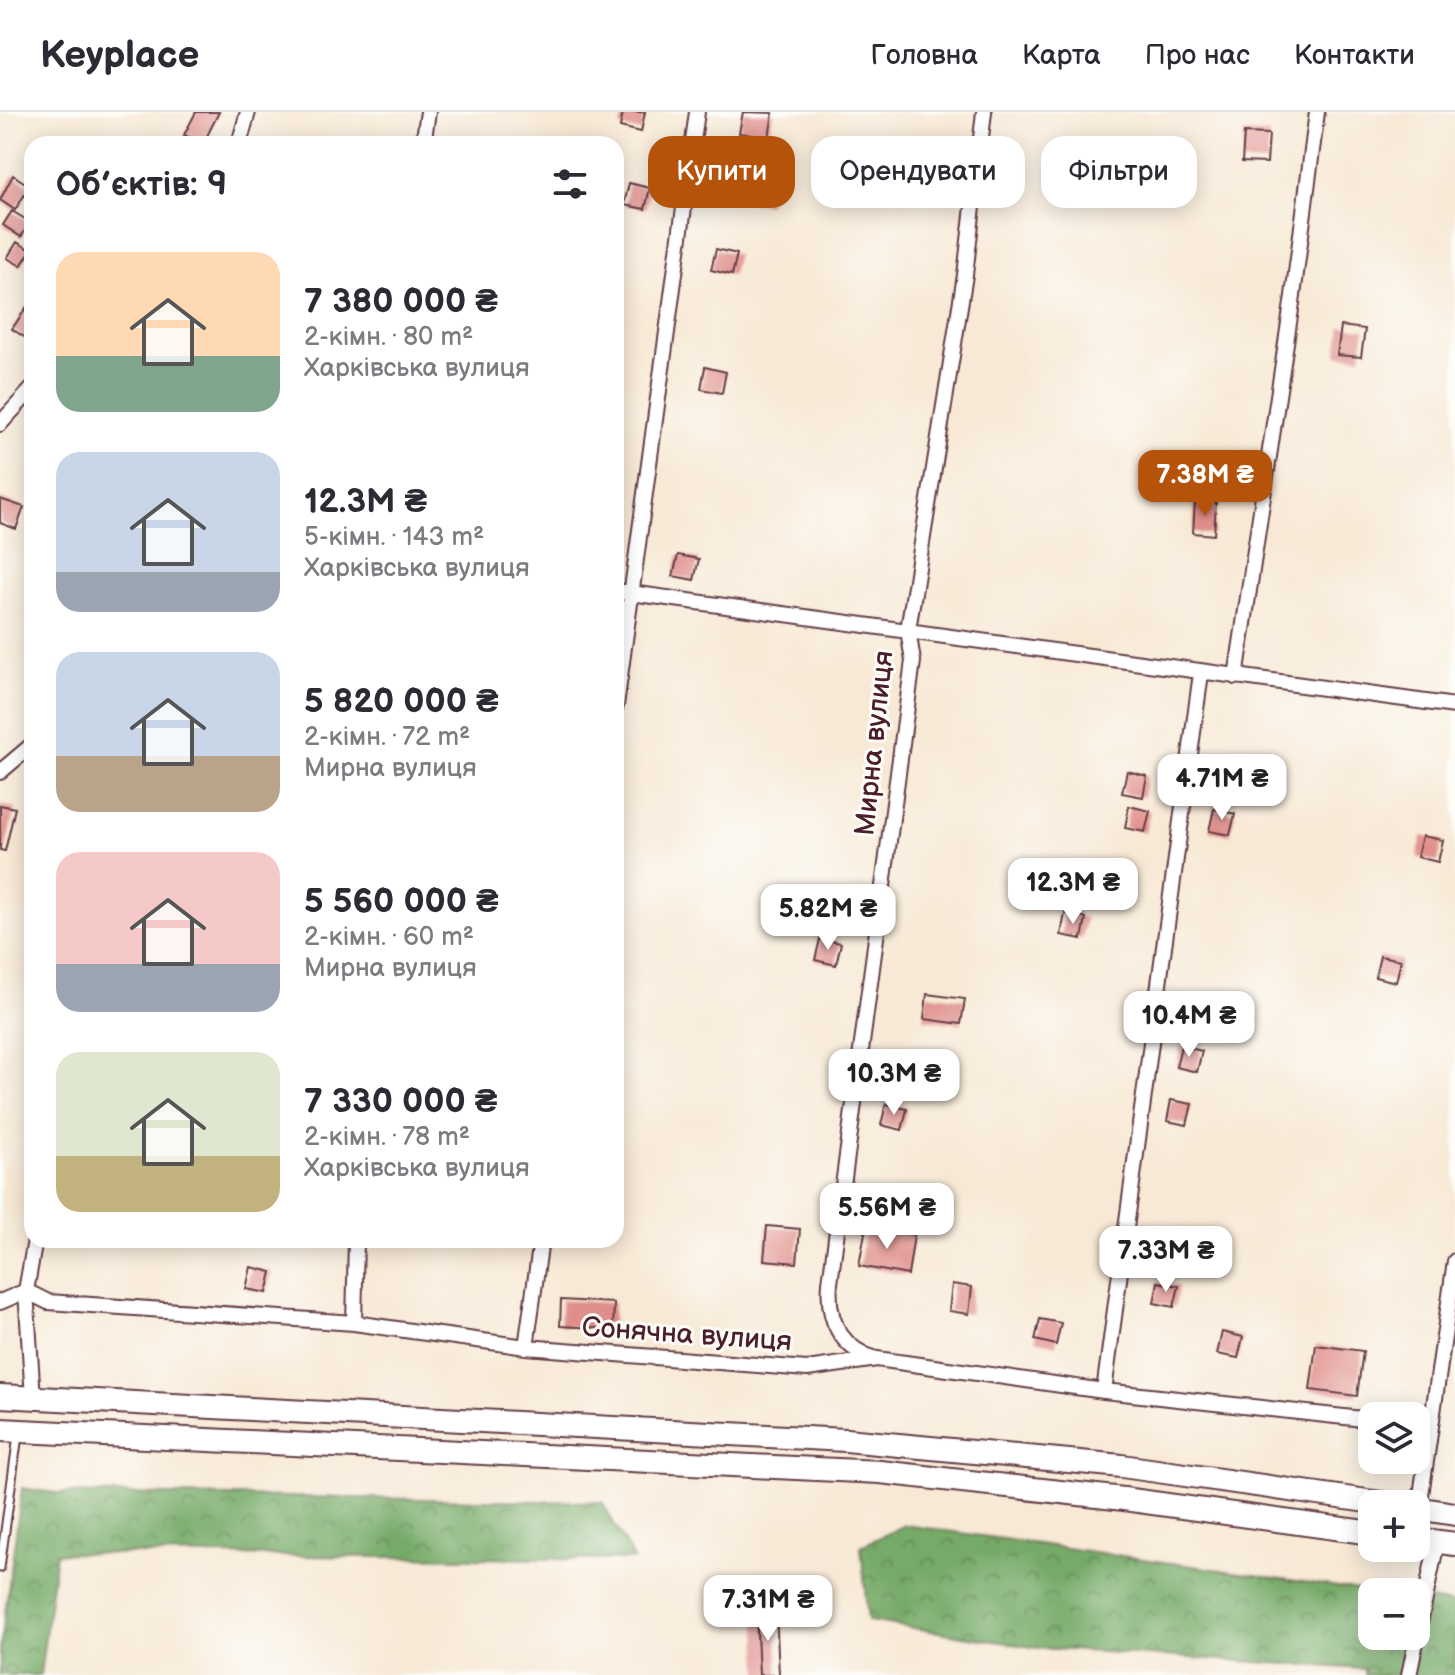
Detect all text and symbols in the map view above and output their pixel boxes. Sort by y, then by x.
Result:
text: Keyplace [40,33,199,78]
text: Головна [871,39,978,72]
text: Карта [1022,39,1101,72]
text: Про нас [1145,39,1250,72]
text: Контакти [1294,39,1415,72]
chip: Купити [648,136,795,208]
chip: Орендувати [811,136,1025,208]
chip: Фільтри [1041,136,1197,208]
icon: filters [548,162,592,206]
text: Об’єктів: 9 [56,164,227,205]
text: 7 380 000 ₴ [304,281,498,322]
icon: home [120,284,216,380]
text: 2-кімн. · 80 m² [304,322,473,353]
text: Харківська вулиця [304,353,530,384]
pin: 7.38M ₴ [1131,450,1279,518]
text: 7.38M ₴ [1156,460,1254,491]
text: 12.3M ₴ [304,481,427,522]
icon: home [120,484,216,580]
text: 5-кімн. · 143 m² [304,522,484,553]
text: Харківська вулиця [304,553,530,584]
street label: Мирна вулиця [848,649,901,837]
text: 5 820 000 ₴ [304,681,499,722]
icon: home [120,684,216,780]
text: 2-кімн. · 72 m² [304,722,470,753]
text: Мирна вулиця [304,753,477,784]
pin: 4.71M ₴ [1148,754,1296,822]
text: 4.71M ₴ [1175,764,1269,795]
pin: 12.3M ₴ [999,858,1147,926]
text: 12.3M ₴ [1026,868,1120,899]
text: 5 560 000 ₴ [304,881,499,922]
icon: home [120,884,216,980]
pin: 5.82M ₴ [754,884,902,952]
text: 5.82M ₴ [779,894,877,925]
text: 2-кімн. · 60 m² [304,922,474,953]
text: Мирна вулиця [304,953,477,984]
pin: 10.4M ₴ [1115,991,1263,1059]
text: 10.4M ₴ [1142,1001,1236,1032]
pin: 10.3M ₴ [820,1049,968,1117]
text: 10.3M ₴ [847,1059,941,1090]
text: 7 330 000 ₴ [304,1081,497,1122]
icon: home [120,1084,216,1180]
text: 2-кімн. · 78 m² [304,1122,470,1153]
text: Харківська вулиця [304,1153,530,1184]
pin: 5.56M ₴ [813,1183,961,1251]
text: 5.56M ₴ [838,1193,936,1224]
pin: 7.33M ₴ [1092,1226,1240,1294]
text: 7.33M ₴ [1117,1236,1215,1267]
street label: Сонячна вулиця [581,1311,793,1358]
map controls [1358,1402,1430,1650]
button: layers [1358,1402,1430,1474]
button: + [1358,1490,1430,1562]
pin: 7.31M ₴ [694,1575,842,1643]
button: − [1358,1578,1430,1650]
text: 7.31M ₴ [722,1585,814,1616]

